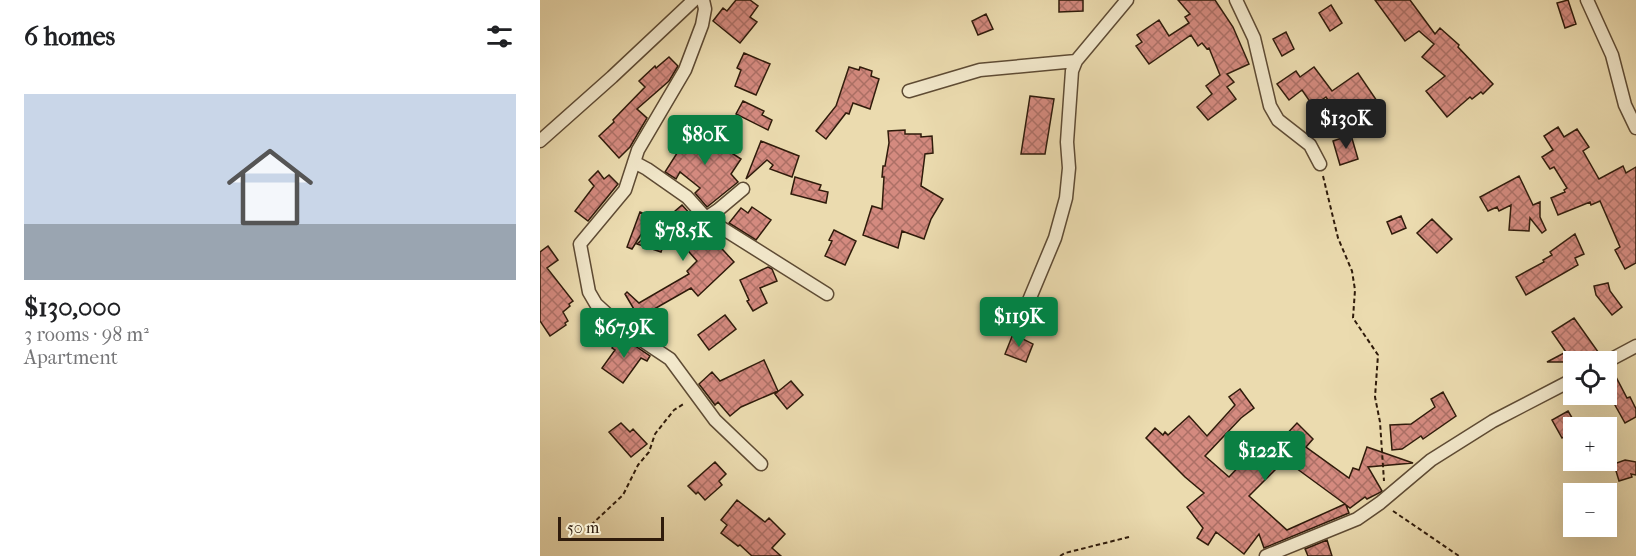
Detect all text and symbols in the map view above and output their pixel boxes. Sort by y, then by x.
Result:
icon: filters [483,20,516,53]
text: 6 homes [24,21,115,52]
pin: $130K [1304,99,1388,150]
text: $130K [1320,107,1372,130]
pin: $80K [669,115,741,166]
text: $80K [682,123,728,146]
icon: home [216,133,324,241]
pin: $78.5K [634,211,732,262]
text: $78.5K [655,219,711,242]
text: $130,000 [24,292,121,323]
pin: $119K [977,297,1061,348]
text: $119K [994,305,1044,328]
pin: $67.9K [575,308,673,359]
text: $67.9K [594,316,654,339]
text: 3 rooms · 98 m² [24,323,149,346]
text: Apartment [24,346,118,369]
map controls [1563,351,1617,537]
button: locate [1563,351,1617,405]
button: + [1563,417,1617,471]
pin: $122K [1223,431,1307,482]
text: $122K [1238,439,1292,462]
button: − [1563,483,1617,537]
scale bar [558,514,664,542]
text: 50 m [567,518,599,537]

